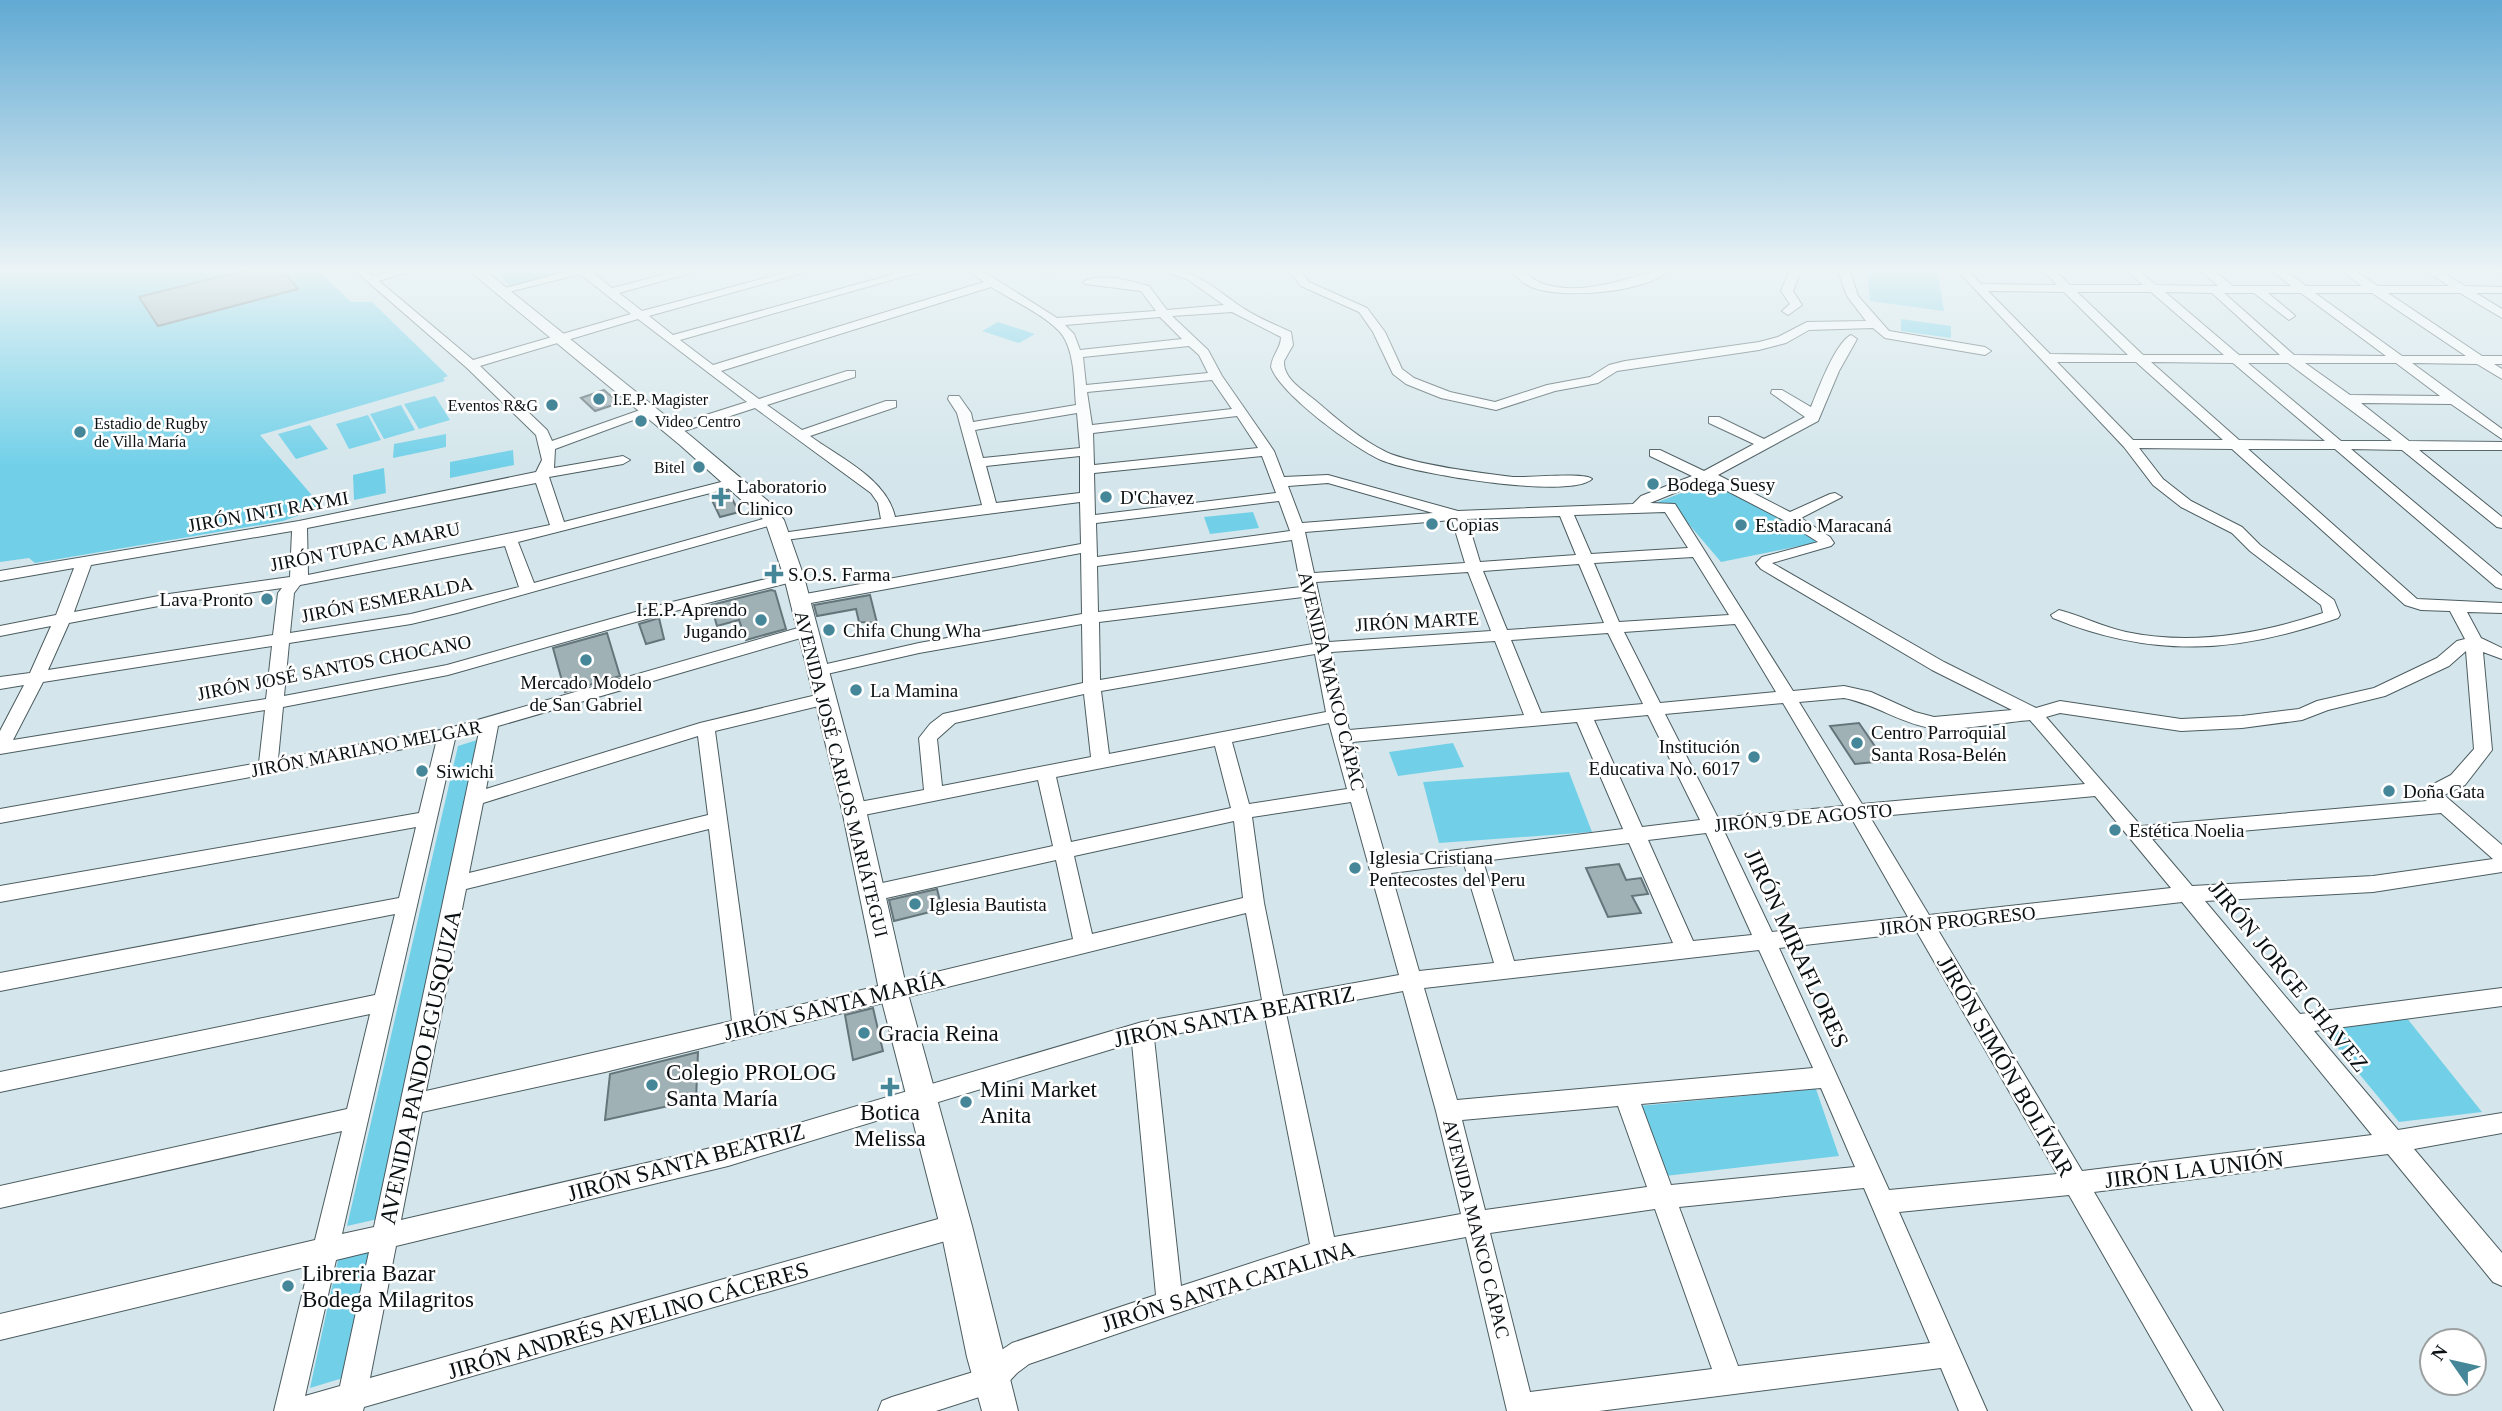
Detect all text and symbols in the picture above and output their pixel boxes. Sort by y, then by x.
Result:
marker: I.E.P. Magister [591,391,607,407]
place label: I.E.P. Magister [613,391,709,409]
place label: Eventos R&G [448,397,538,414]
marker: Eventos R&G [544,397,560,413]
marker: Video Centro [633,413,649,429]
place label: Video Centro [655,413,741,430]
place label: Estadio de Rugby de Villa María [94,415,208,450]
marker: Estadio de Rugby de Villa María [72,424,88,440]
place label: Bitel [654,459,686,476]
marker: Bitel [691,459,707,475]
place label: Bodega Suesy [1667,474,1776,495]
place label: Laboratorio Clinico [737,476,827,519]
marker: Bodega Suesy [1645,476,1661,492]
street label: JIRÓN INTI RAYMI [186,487,350,536]
marker: Laboratorio Clinico [711,487,731,507]
place label: D'Chavez [1120,487,1194,508]
marker: D'Chavez [1098,489,1114,505]
place label: Copias [1446,514,1499,535]
place label: Estadio Maracaná [1755,515,1892,536]
marker: Copias [1424,516,1440,532]
marker: Estadio Maracaná [1733,517,1749,533]
street label: JIRÓN TUPAC AMARU [268,518,462,575]
place label: S.O.S. Farma [788,564,891,585]
marker: S.O.S. Farma [766,566,782,582]
street label: AVENIDA MANCO CÁPAC [1294,569,1369,793]
street label: JIRÓN ESMERALDA [299,572,475,626]
place label: Lava Pronto [160,589,253,610]
marker: Lava Pronto [259,591,275,607]
place label: I.E.P. Aprendo Jugando [636,599,747,642]
street label: JIRÓN MARTE [1355,608,1479,635]
street label: AVENIDA JOSÉ CARLOS MARIÁTEGUI [791,609,892,940]
marker: I.E.P. Aprendo Jugando [753,612,769,628]
place label: Chifa Chung Wha [843,620,981,641]
marker: Chifa Chung Wha [821,622,837,638]
street label: JIRÓN JOSÉ SANTOS CHOCANO [195,631,473,704]
marker: Mercado Modelo de San Gabriel [578,652,594,668]
place label: Mercado Modelo de San Gabriel [520,672,652,715]
place label: La Mamina [870,680,959,701]
marker: La Mamina [848,682,864,698]
street label: JIRÓN MARIANO MELGAR [249,716,483,781]
place label: Centro Parroquial Santa Rosa-Belén [1871,722,2007,765]
marker: Centro Parroquial Santa Rosa-Belén [1849,735,1865,751]
place label: Institución Educativa No. 6017 [1589,736,1740,779]
marker: Institución Educativa No. 6017 [1746,749,1762,765]
place label: Siwichi [436,761,494,782]
marker: Siwichi [414,763,430,779]
place label: Doña Gata [2403,781,2485,802]
marker: Doña Gata [2381,783,2397,799]
street label: JIRÓN 9 DE AGOSTO [1713,799,1893,836]
place label: Estética Noelia [2129,820,2245,841]
marker: Estética Noelia [2107,822,2123,838]
street label: JIRÓN MIRAFLORES [1739,844,1855,1052]
place label: Iglesia Cristiana Pentecostes del Peru [1369,847,1526,890]
marker: Iglesia Cristiana Pentecostes del Peru [1347,860,1363,876]
street label: JIRÓN JORGE CHAVEZ [2204,875,2374,1077]
place label: Iglesia Bautista [929,894,1047,915]
marker: Iglesia Bautista [907,896,923,912]
street label: JIRÓN PROGRESO [1877,902,2037,939]
street label: AVENIDA PANDO EGUSQUIZA [375,907,466,1227]
street label: JIRÓN SIMÓN BOLÍVAR [1932,951,2080,1181]
street label: JIRÓN SANTA MARÍA [721,965,948,1045]
street label: JIRÓN SANTA BEATRIZ [1111,980,1357,1052]
place label: Gracia Reina [878,1021,999,1046]
marker: Gracia Reina [856,1025,872,1041]
place label: Colegio PROLOG Santa María [666,1060,837,1111]
marker: Colegio PROLOG Santa María [644,1077,660,1093]
place label: Mini Market Anita [980,1077,1098,1128]
marker: Botica Melissa [882,1079,898,1095]
marker: Mini Market Anita [958,1094,974,1110]
place label: Botica Melissa [854,1100,926,1151]
street label: AVENIDA MANCO CÁPAC [1439,1117,1514,1341]
street label: JIRÓN SANTA BEATRIZ [564,1118,808,1206]
street label: JIRÓN LA UNIÓN [2103,1145,2285,1193]
street label: JIRÓN SANTA CATALINA [1098,1235,1358,1337]
street label: JIRÓN ANDRÉS AVELINO CÁCERES [444,1256,812,1384]
place label: Libreria Bazar Bodega Milagritos [302,1261,474,1312]
marker: Libreria Bazar Bodega Milagritos [280,1278,296,1294]
north arrow [2418,1327,2488,1397]
text: N [2427,1341,2452,1364]

